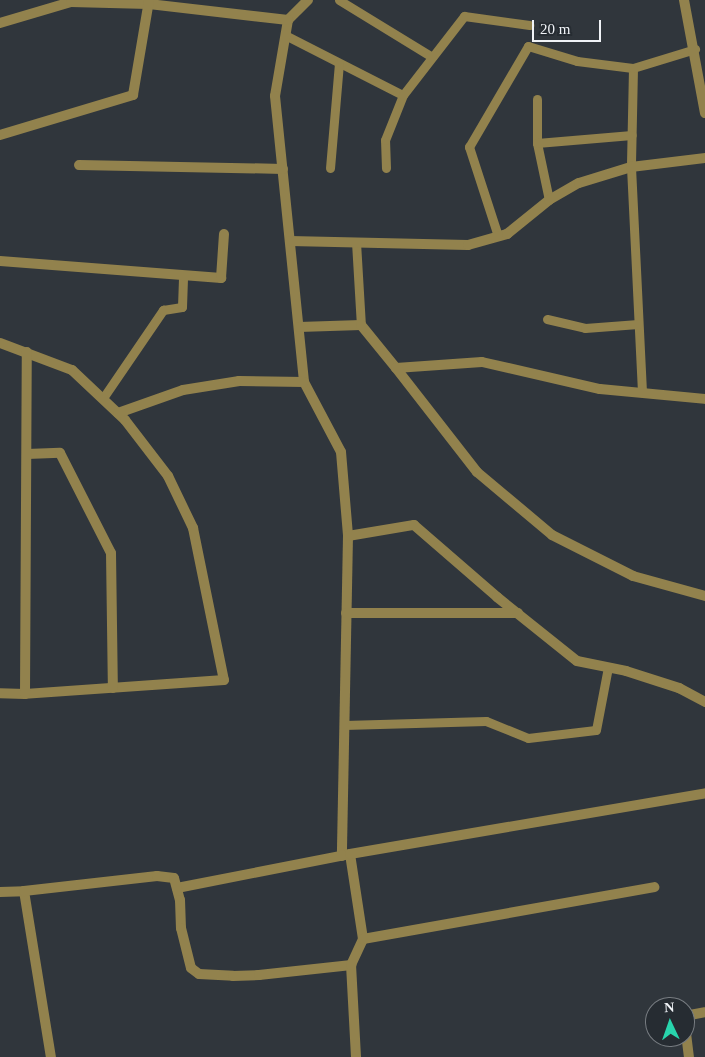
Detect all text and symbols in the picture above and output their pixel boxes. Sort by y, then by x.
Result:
scale bar [535,10,604,42]
text: 20 m [540,21,570,37]
north arrow [645,997,695,1047]
text: N [664,1000,675,1015]

